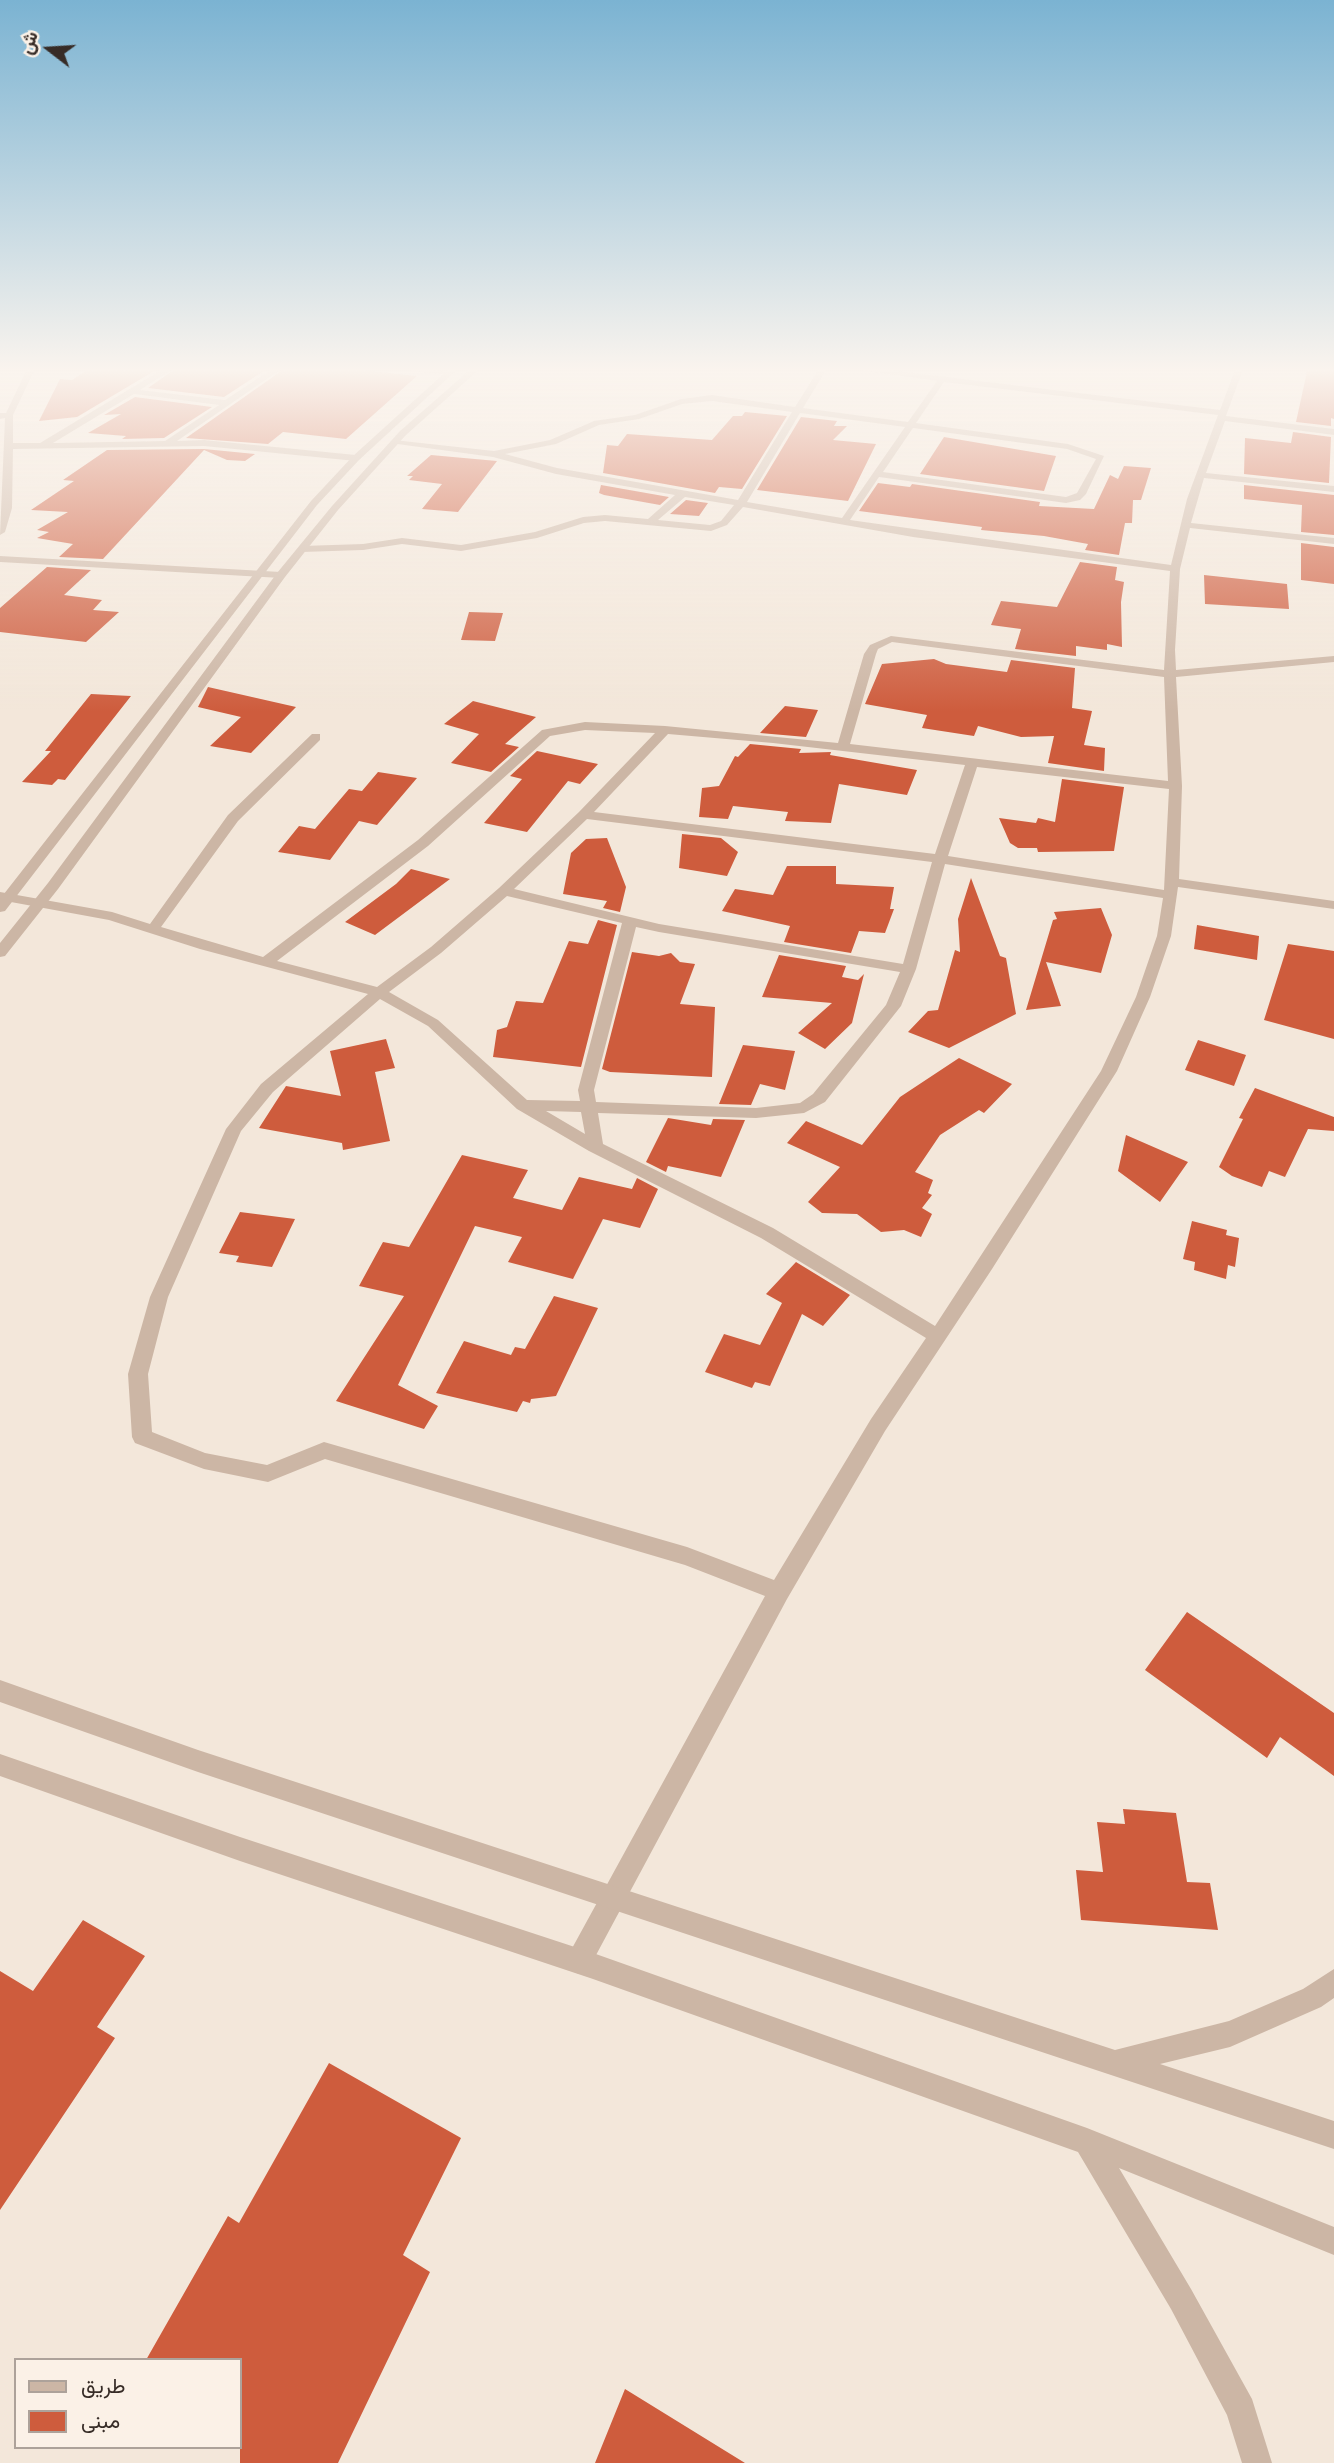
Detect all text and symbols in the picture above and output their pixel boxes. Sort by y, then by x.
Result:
north arrow [14,14,84,84]
text: ش [12,28,45,58]
legend [14,2358,242,2449]
text: طريق [81,2371,126,2400]
text: مبنى [81,2406,120,2435]

